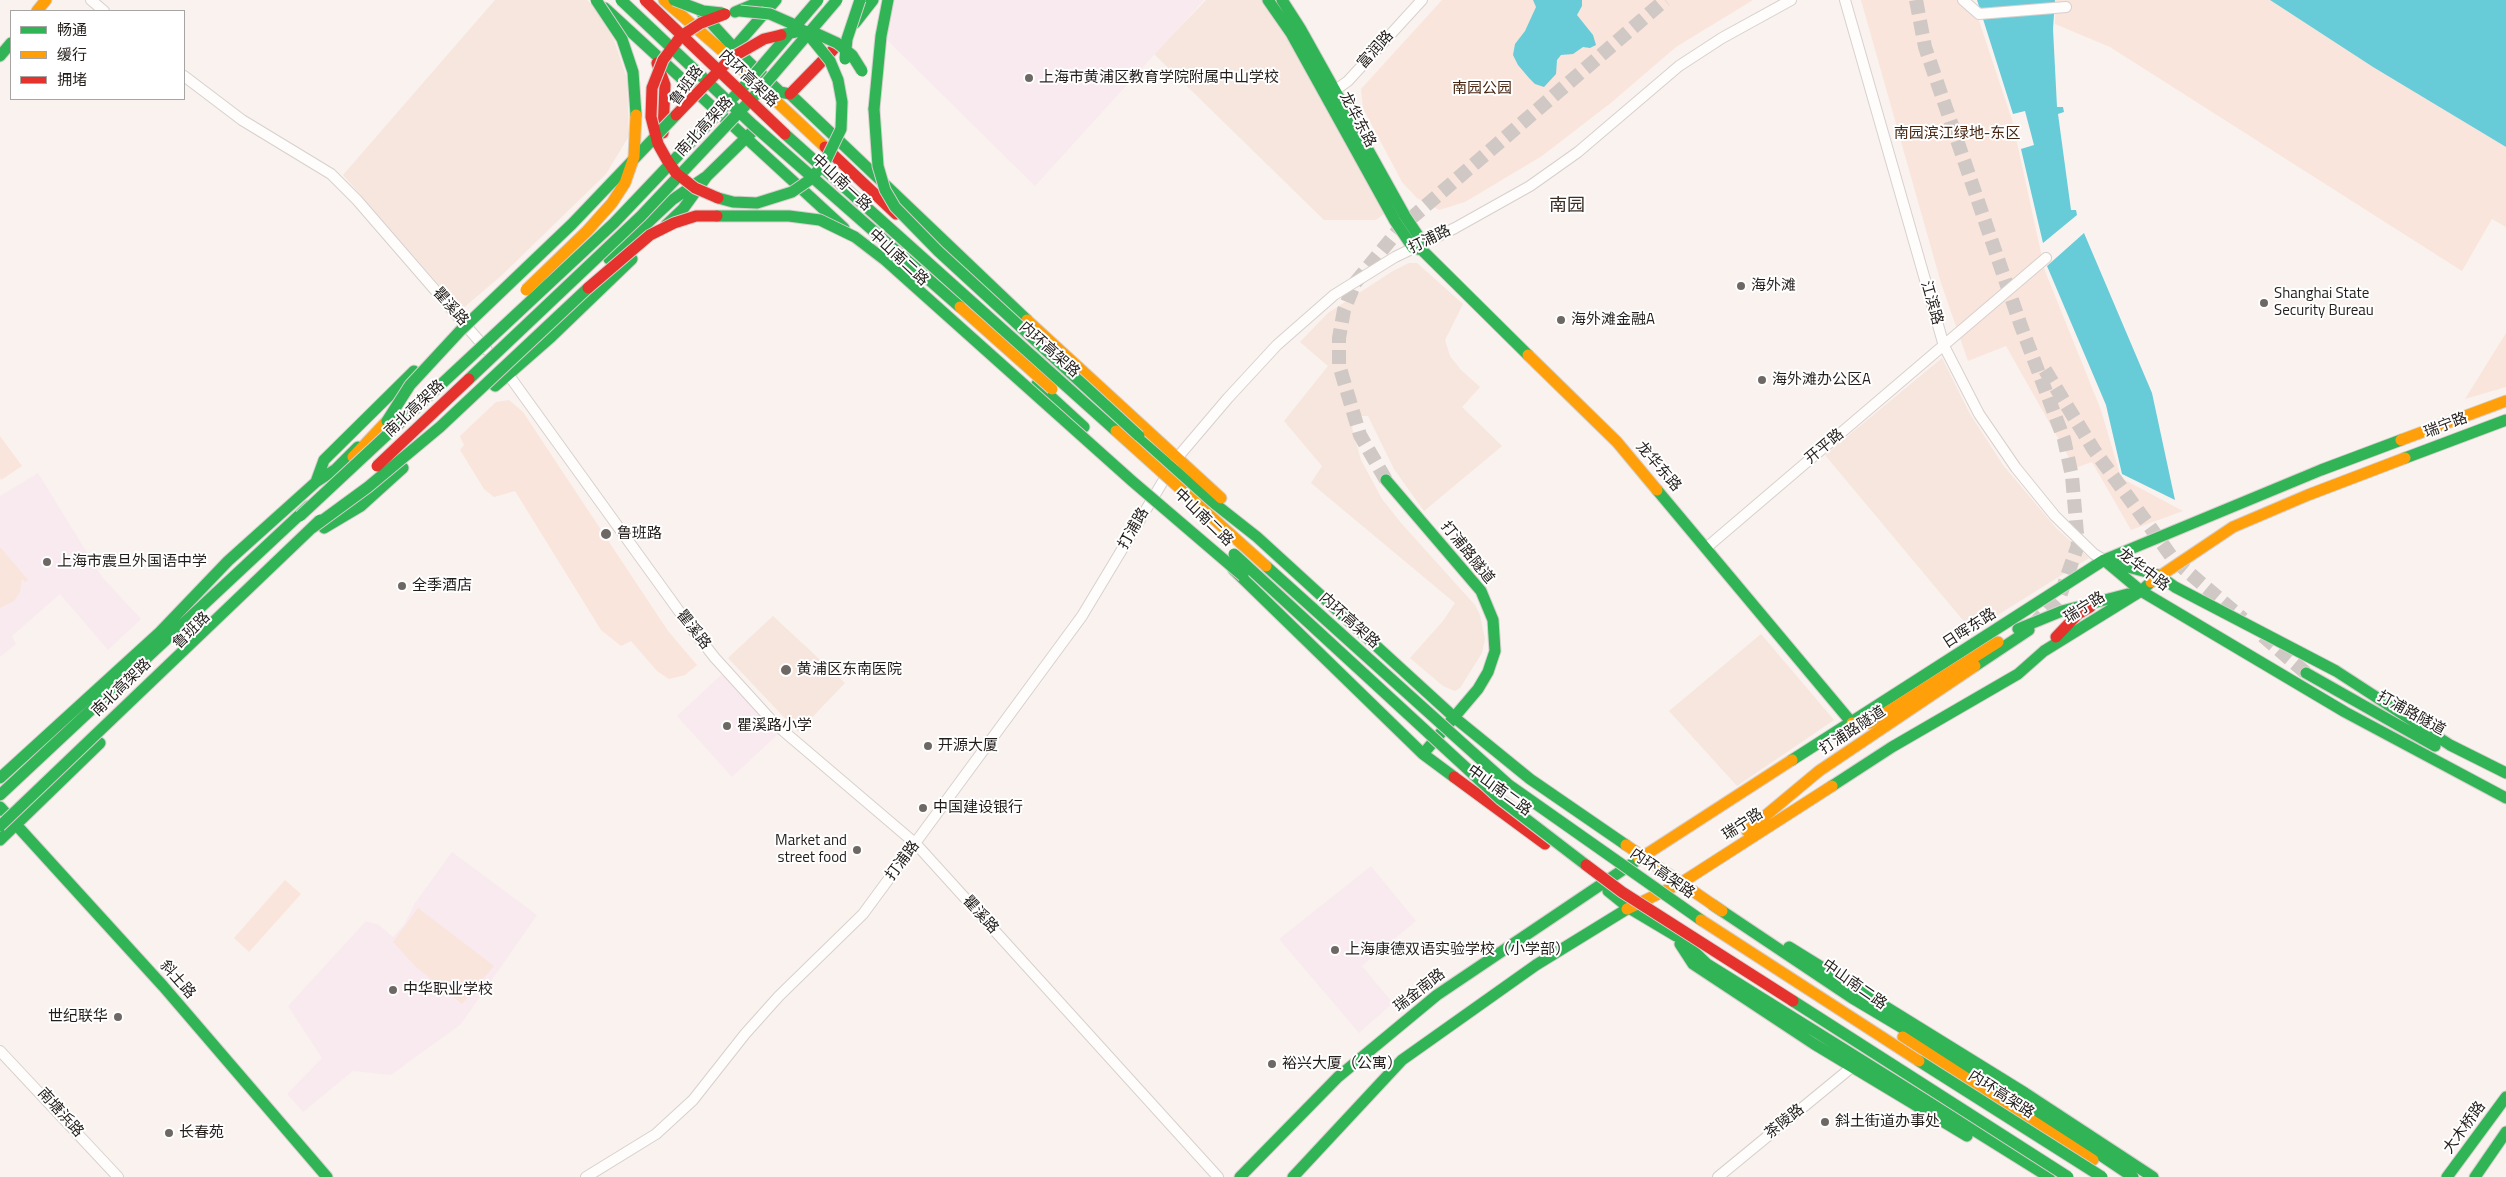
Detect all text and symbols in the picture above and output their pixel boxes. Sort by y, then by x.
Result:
legend [10,10,185,100]
text: 畅通 [57,18,87,41]
street label: 富润路 [1354,27,1398,73]
text: 缓行 [57,43,87,66]
street label: 内环高架路 [715,46,781,112]
street label: 鲁班路 [666,63,708,109]
text: 拥堵 [57,68,87,91]
place label: 上海市黄浦区教育学院附属中山学校 [1039,69,1279,87]
marker: 上海市黄浦区教育学院附属中山学校 [1023,72,1035,84]
park label: 南园公园 [1452,80,1512,98]
street label: 龙华东路 [1335,89,1379,151]
street label: 南北高架路 [673,93,737,161]
park label: 南园滨江绿地-东区 [1894,125,2020,143]
street label: 中山南一路 [807,151,875,215]
district label: 南园 [1549,196,1585,218]
street label: 打浦路 [1406,222,1454,258]
street label: 中山南二路 [864,226,932,290]
place label: 海外滩 [1751,277,1796,295]
street label: 江滨路 [1916,279,1946,327]
marker: 海外滩 [1735,280,1747,292]
street label: 瞿溪路 [428,284,472,330]
place label: Shanghai State Security Bureau [2274,285,2374,320]
marker: Shanghai State Security Bureau [2258,297,2270,309]
place label: 海外滩金融A [1571,311,1655,329]
marker: 海外滩金融A [1555,314,1567,326]
street label: 内环高架路 [1015,318,1083,382]
place label: 海外滩办公区A [1772,371,1871,389]
marker: 海外滩办公区A [1756,374,1768,386]
street label: 南北高架路 [381,377,449,441]
street label: 瑞宁路 [2422,410,2470,442]
street label: 开平路 [1802,426,1848,468]
street label: 龙华东路 [1632,438,1684,496]
street label: 中山南二路 [1170,485,1236,551]
street label: 打浦路 [1115,505,1153,553]
street label: 打浦路隧道 [1436,518,1498,588]
place label: 鲁班路 [617,525,662,543]
marker: 鲁班路 [599,527,613,541]
street label: 龙华中路 [2114,545,2172,595]
place label: 上海市震旦外国语中学 [57,553,207,571]
marker: 上海市震旦外国语中学 [41,556,53,568]
place label: 全季酒店 [412,577,472,595]
marker: 全季酒店 [396,580,408,592]
street label: 瑞宁路 [2061,588,2109,628]
street label: 内环高架路 [1315,589,1383,653]
street label: 日晖东路 [1940,605,2000,653]
street label: 瞿溪路 [672,607,714,653]
street label: 鲁班路 [170,609,214,653]
street label: 南北高架路 [89,655,155,721]
place label: 黄浦区东南医院 [797,661,902,679]
marker: 黄浦区东南医院 [779,663,793,677]
street label: 打浦路隧道 [2374,688,2448,740]
street label: 打浦路隧道 [1817,703,1889,759]
place label: 瞿溪路小学 [737,717,812,735]
marker: 瞿溪路小学 [721,720,733,732]
place label: 开源大厦 [938,737,998,755]
marker: 开源大厦 [922,740,934,752]
street label: 中山南二路 [1463,762,1535,820]
place label: 中国建设银行 [933,799,1023,817]
marker: 中国建设银行 [917,802,929,814]
street label: 瑞宁路 [1719,805,1767,845]
place label: Market and street food [775,832,847,867]
street label: 打浦路 [882,838,924,884]
marker: Market and street food [851,844,863,856]
street label: 内环高架路 [1626,845,1698,903]
street label: 瞿溪路 [958,892,1002,938]
place label: 上海康德双语实验学校（小学部） [1345,941,1570,959]
marker: 上海康德双语实验学校（小学部） [1329,944,1341,956]
street label: 中山南二路 [1818,956,1890,1014]
street label: 斜土路 [155,957,199,1003]
street label: 瑞金南路 [1391,965,1449,1017]
place label: 中华职业学校 [403,981,493,999]
marker: 中华职业学校 [387,984,399,996]
place label: 世纪联华 [48,1008,108,1026]
marker: 世纪联华 [112,1011,124,1023]
place label: 裕兴大厦（公寓） [1282,1055,1402,1073]
marker: 裕兴大厦（公寓） [1266,1058,1278,1070]
street label: 内环高架路 [1965,1067,2037,1123]
street label: 南塘浜路 [33,1085,87,1141]
street label: 大木桥路 [2440,1098,2490,1158]
street label: 茶陵路 [1762,1101,1808,1143]
place label: 斜土街道办事处 [1835,1113,1940,1131]
marker: 斜土街道办事处 [1819,1116,1831,1128]
place label: 长春苑 [179,1124,224,1142]
marker: 长春苑 [163,1127,175,1139]

